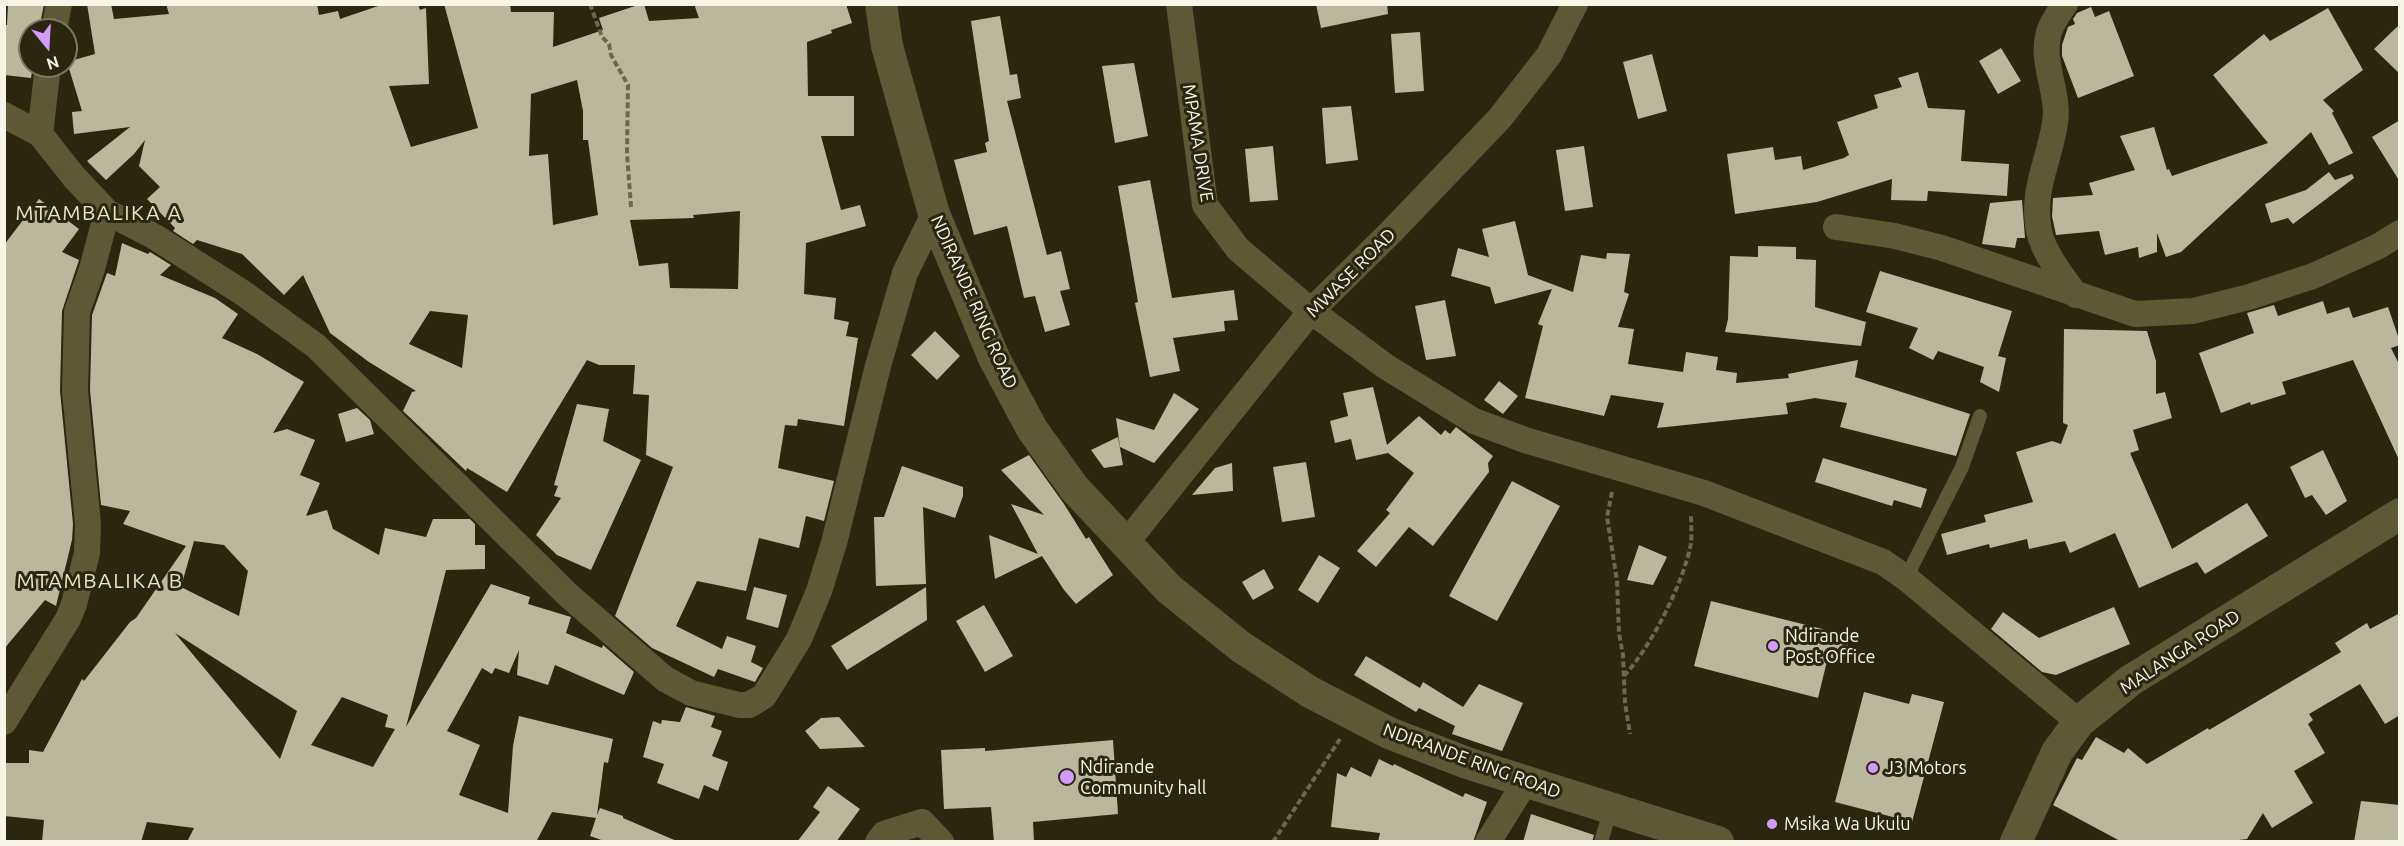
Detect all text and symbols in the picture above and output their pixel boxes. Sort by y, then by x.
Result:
north arrow [18,18,78,78]
text: N [44,53,61,74]
street label: MPAMA DRIVE [1178,83,1218,203]
district label: MTAMBALIKA A [15,200,183,226]
street label: NDIRANDE RING ROAD [926,212,1022,392]
street label: MWASE ROAD [1302,224,1400,322]
district label: MTAMBALIKA B [17,568,183,594]
street label: MALANGA ROAD [2116,605,2244,699]
place label: Ndirande Post Office [1785,625,1875,668]
marker: Ndirande Post Office [1766,639,1780,653]
street label: NDIRANDE RING ROAD [1380,719,1564,803]
place label: Ndirande Community hall [1080,756,1206,798]
place label: J3 Motors [1885,757,1967,779]
marker: J3 Motors [1866,761,1880,775]
marker: Ndirande Community hall [1058,768,1076,786]
place label: Msika Wa Ukulu [1784,813,1911,835]
marker: Msika Wa Ukulu [1765,817,1779,831]

